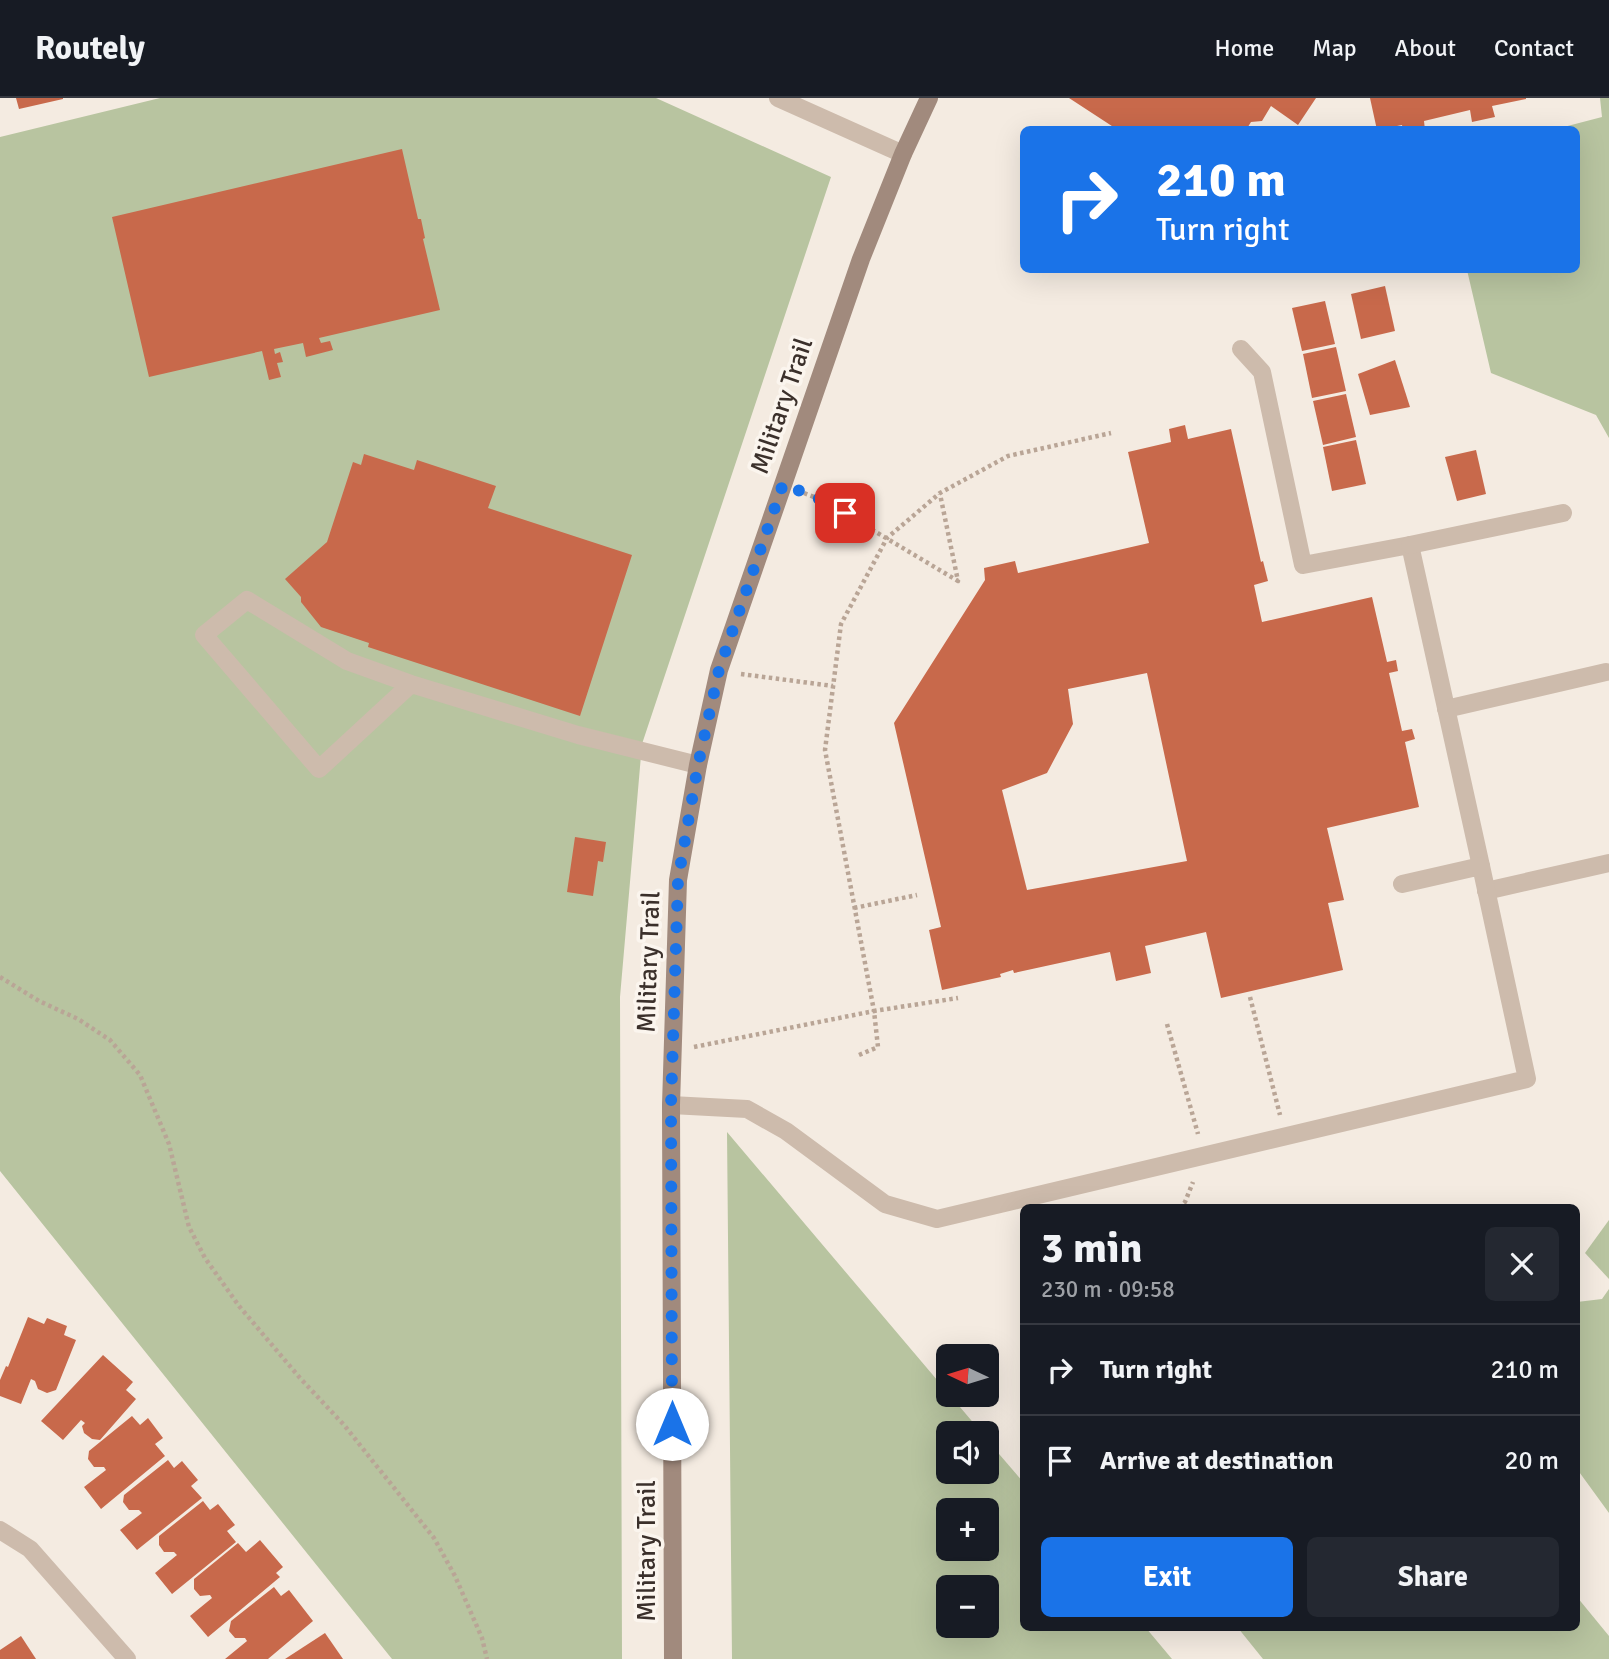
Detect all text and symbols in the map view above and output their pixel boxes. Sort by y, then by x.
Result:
text: Routely [35,28,145,69]
text: Home [1214,33,1274,63]
text: Map [1312,33,1357,63]
text: About [1395,33,1456,63]
text: Contact [1494,33,1574,63]
text: 210 m [1156,150,1286,210]
icon: right [1041,154,1132,245]
text: Turn right [1156,210,1289,249]
street label: Military Trail [744,334,820,478]
pin [815,483,875,543]
icon: arrive [826,494,864,532]
street label: Military Trail [631,891,667,1033]
text: 3 min [1041,1223,1142,1274]
button: close [1485,1227,1559,1301]
text: 230 m · 09:58 [1041,1275,1175,1304]
north arrow [936,1344,999,1407]
map controls [936,1344,999,1638]
icon: right [1041,1351,1079,1389]
text: Turn right [1100,1354,1212,1386]
text: 210 m [1490,1354,1559,1386]
position arrow [635,1387,709,1461]
button: sound [936,1421,999,1484]
icon: arrive [1041,1442,1079,1480]
text: Arrive at destination [1100,1445,1333,1477]
text: 20 m [1504,1445,1559,1477]
street label: Military Trail [631,1480,663,1622]
button: + [936,1498,999,1561]
button: Exit [1041,1537,1293,1617]
button: Share [1307,1537,1559,1617]
button: − [936,1575,999,1638]

